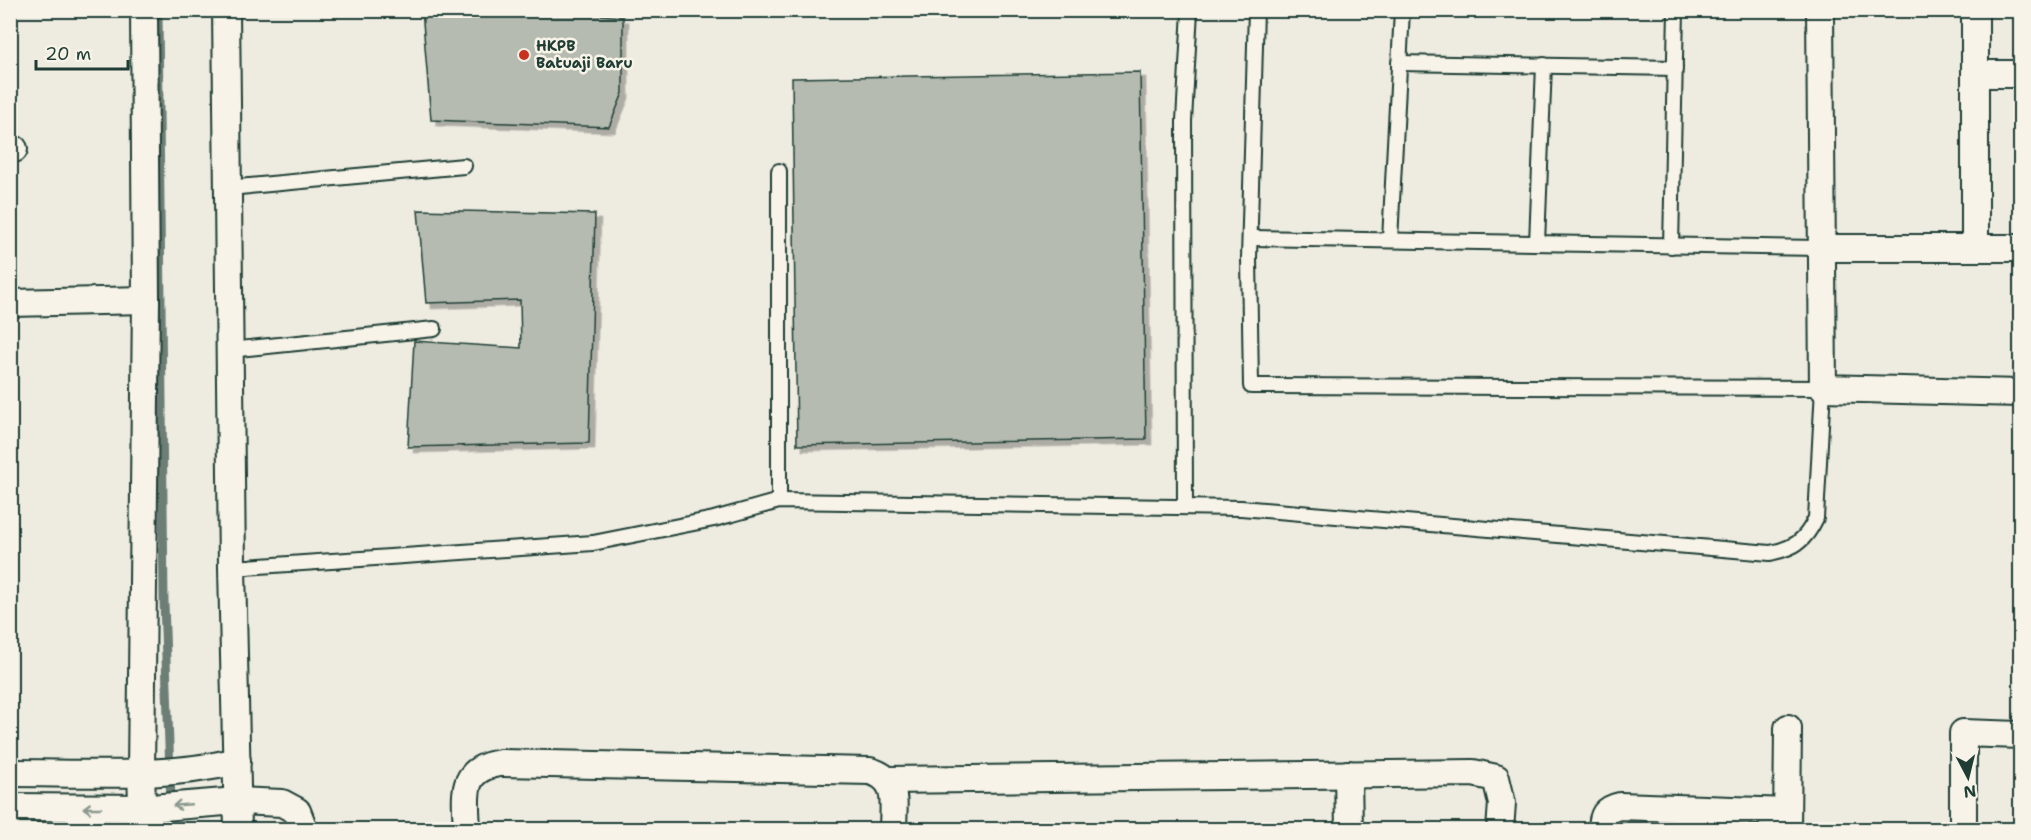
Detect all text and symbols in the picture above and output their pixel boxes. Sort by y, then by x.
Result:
scale bar [36,33,128,71]
place label: HKPB Batuaji Baru [536,36,633,73]
text: 20 m [45,42,91,66]
marker: HKPB Batuaji Baru [517,48,531,62]
north arrow [1938,747,1998,807]
text: N [1962,780,1977,803]
one-way arrow [173,800,193,811]
one-way arrow [83,802,103,814]

